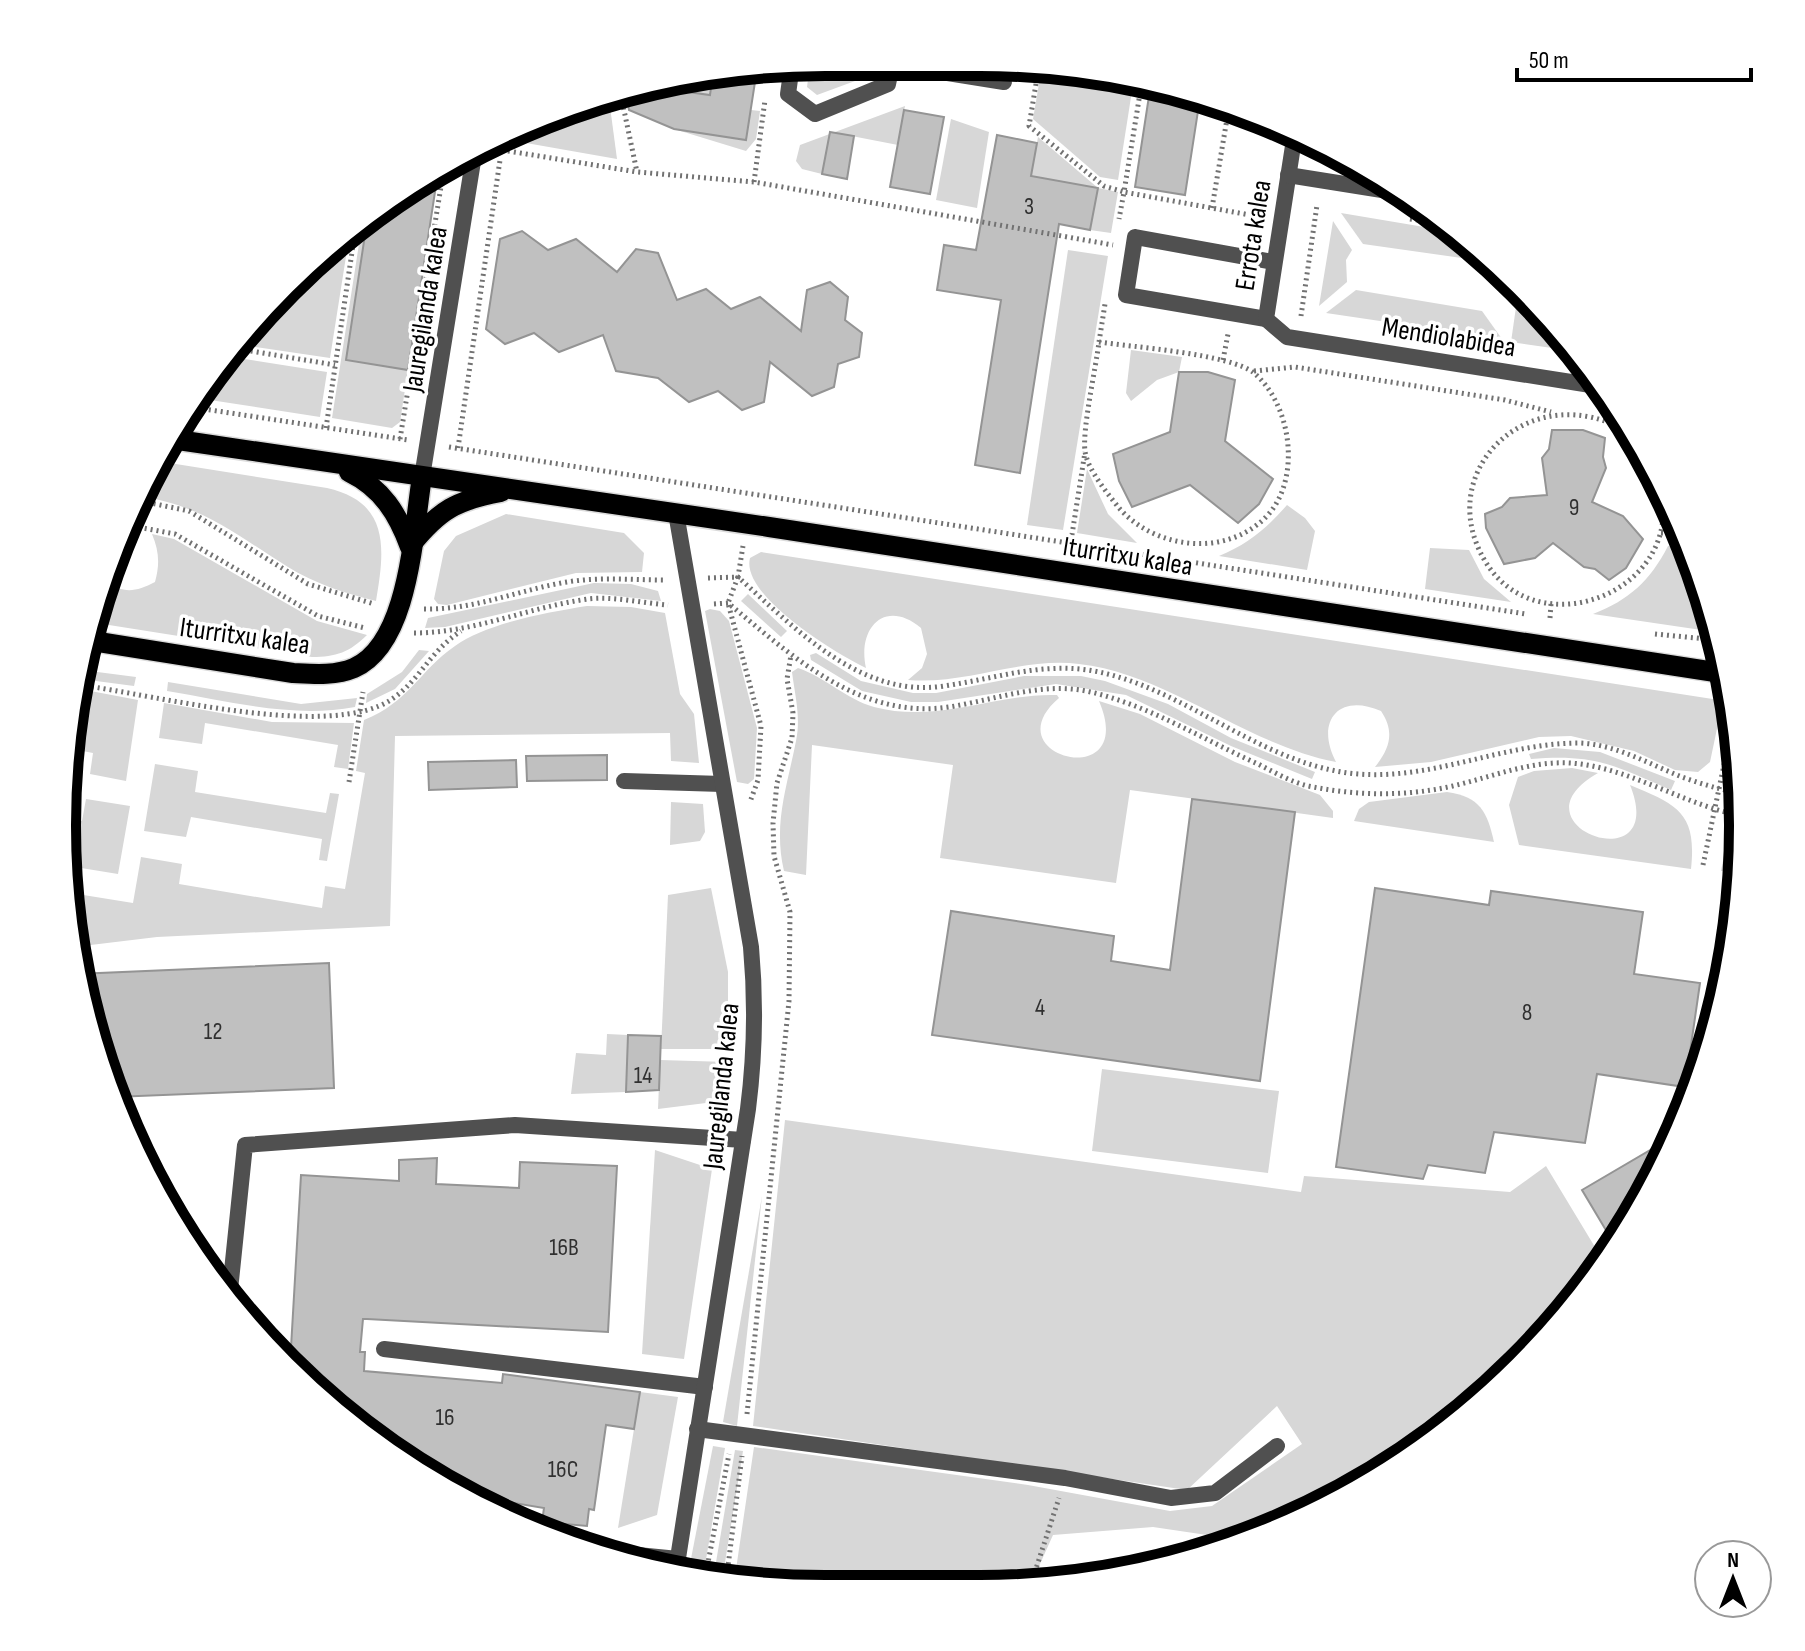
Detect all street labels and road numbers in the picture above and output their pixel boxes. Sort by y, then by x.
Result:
street label: Errota kalea [1228,178,1278,293]
street label: Jauregilanda kalea [396,224,455,395]
street label: Mendiolabidea [1380,311,1518,364]
street label: Iturritxu kalea [1061,530,1195,583]
street label: Iturritxu kalea [178,611,312,662]
street label: Jauregilanda kalea [696,1001,747,1172]

